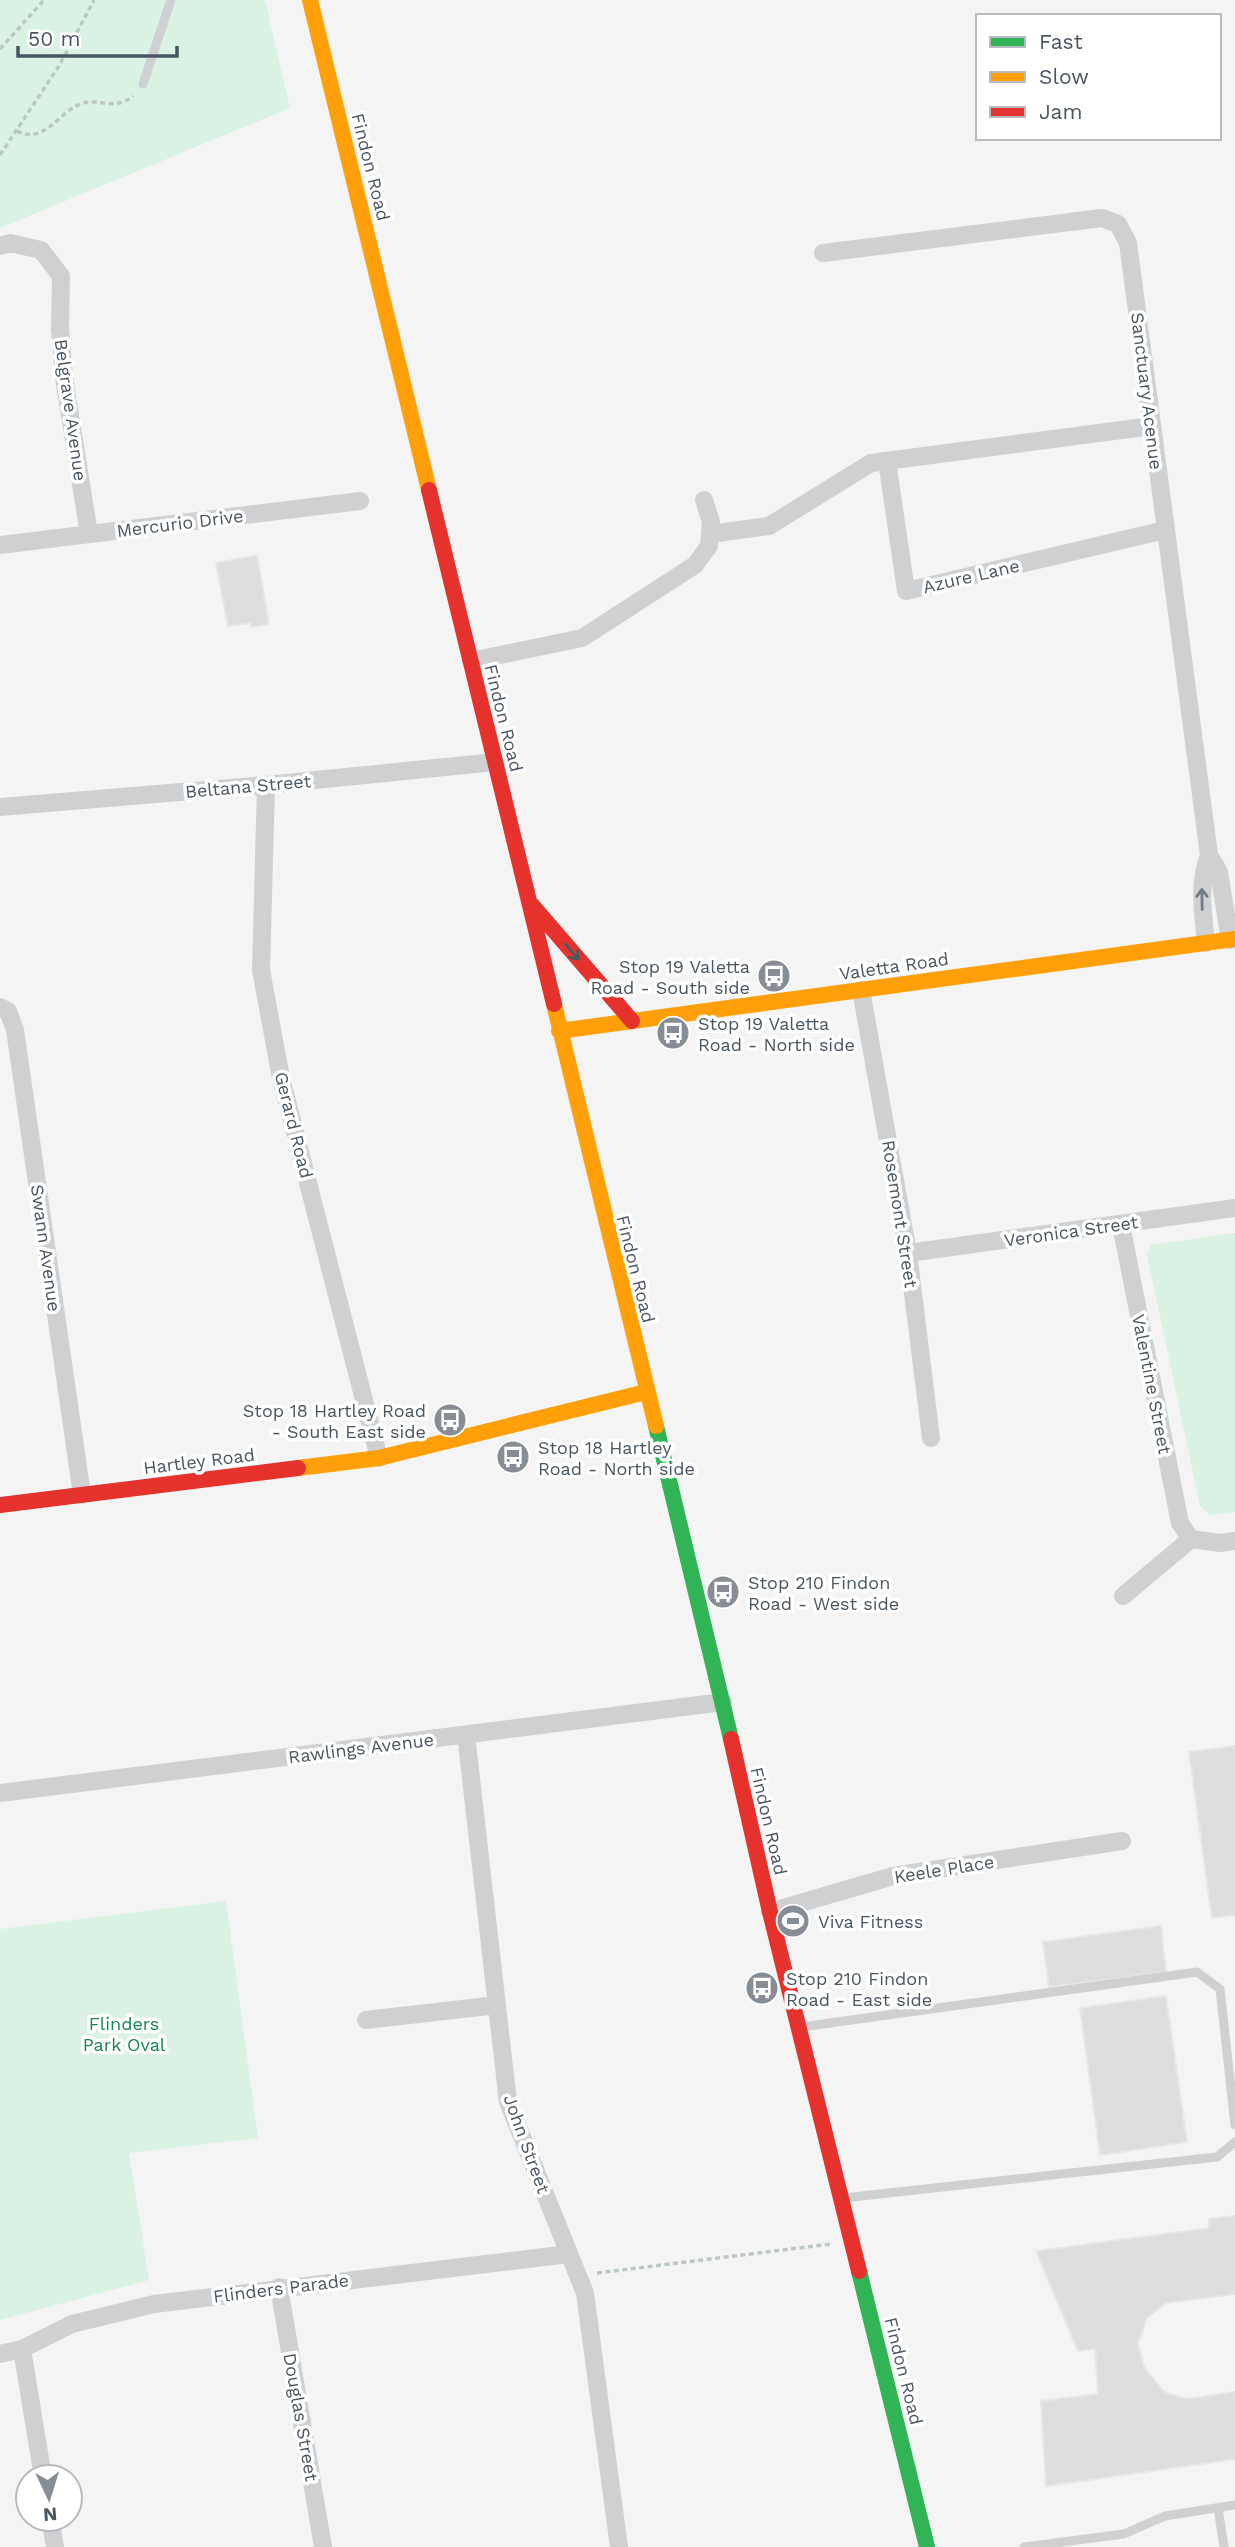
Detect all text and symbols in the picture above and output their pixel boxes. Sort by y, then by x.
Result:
scale bar [18,14,177,58]
legend [976,14,1221,140]
text: 50 m [28,26,80,51]
text: Fast [1039,29,1083,54]
text: Slow [1039,64,1089,89]
text: Jam [1039,99,1082,124]
street label: Findon Road [347,111,395,223]
street label: Sanctuary Acenue [1127,311,1167,471]
street label: Belgrave Avenue [51,338,91,482]
street label: Mercurio Drive [115,505,245,541]
street label: Azure Lane [921,555,1021,597]
street label: Findon Road [480,662,528,774]
street label: Beltana Street [184,770,312,802]
one-way arrow [1196,887,1209,910]
one-way arrow [564,943,580,961]
street label: Valetta Road [838,948,950,984]
place label: Stop 19 Valetta Road - South side [590,956,750,998]
bus stop icon: Stop 19 Valetta Road - South side [755,957,793,995]
place label: Stop 19 Valetta Road - North side [698,1013,855,1055]
bus stop icon: Stop 19 Valetta Road - North side [654,1014,692,1052]
street label: Gerard Road [271,1070,317,1180]
street label: Rosemont Street [878,1139,922,1290]
street label: Swann Avenue [27,1183,65,1313]
street label: Veronica Street [1003,1211,1140,1251]
street label: Findon Road [612,1213,660,1325]
street label: Valentine Street [1128,1312,1176,1456]
place label: Stop 18 Hartley Road - South East side [243,1400,426,1442]
bus stop icon: Stop 18 Hartley Road - South East side [431,1401,469,1439]
place label: Stop 18 Hartley Road - North side [538,1437,695,1479]
bus stop icon: Stop 18 Hartley Road - North side [494,1438,532,1476]
street label: Hartley Road [142,1444,256,1478]
place label: Stop 210 Findon Road - West side [748,1572,899,1614]
bus stop icon: Stop 210 Findon Road - West side [704,1573,742,1611]
street label: Rawlings Avenue [287,1729,435,1767]
street label: Findon Road [746,1765,792,1877]
street label: Keele Place [892,1851,996,1887]
sports icon: Viva Fitness [774,1902,812,1940]
place label: Viva Fitness [818,1911,923,1932]
place label: Stop 210 Findon Road - East side [786,1968,932,2010]
bus stop icon: Stop 210 Findon Road - East side [743,1969,781,2007]
park label: Flinders Park Oval [83,2013,166,2055]
street label: John Street [499,2092,555,2197]
street label: Flinders Parade [212,2269,350,2307]
street label: Findon Road [880,2315,928,2427]
street label: Douglas Street [279,2351,323,2483]
north arrow [14,2463,84,2533]
text: N [42,2502,58,2526]

